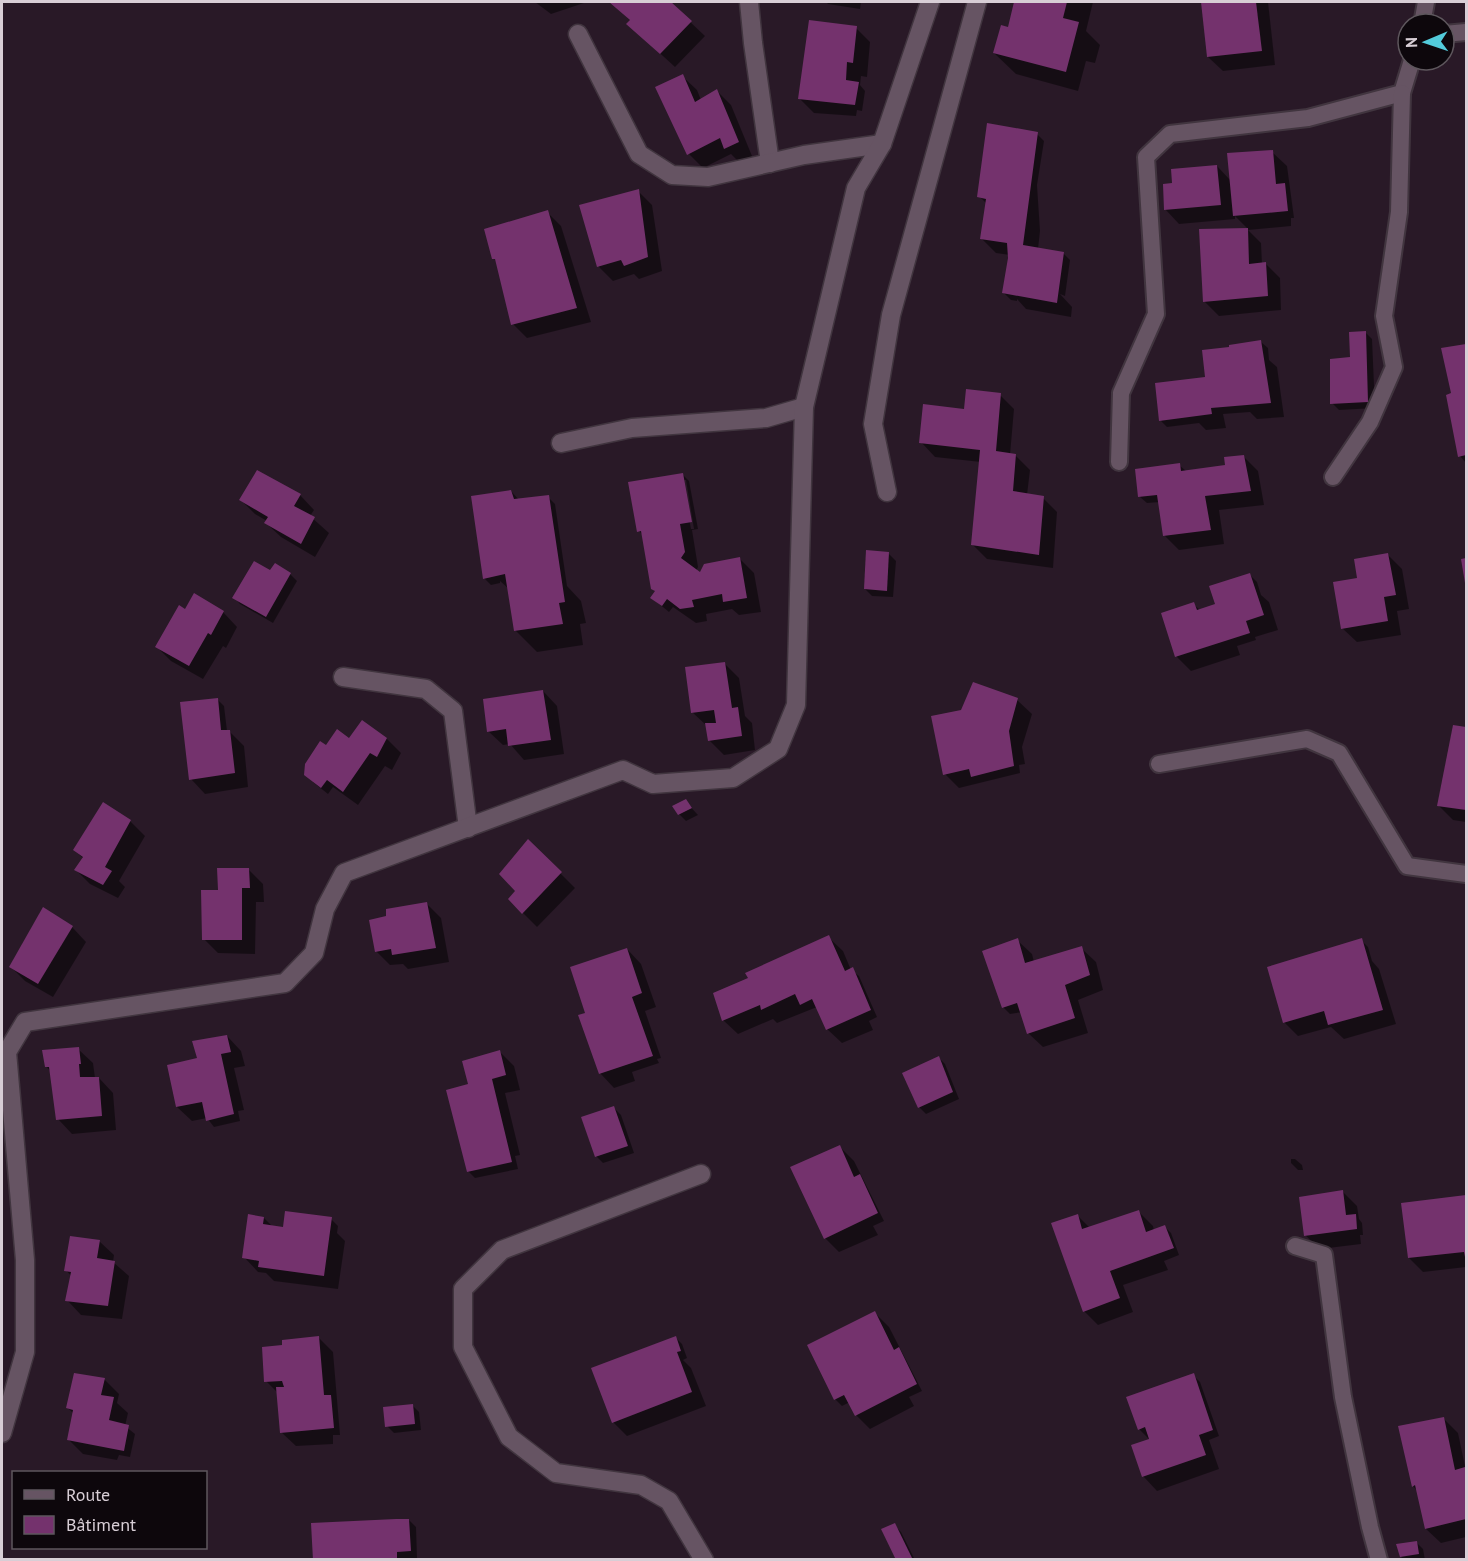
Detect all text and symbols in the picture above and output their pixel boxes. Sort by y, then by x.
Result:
north arrow [1396,12,1456,72]
text: N [1401,37,1421,48]
legend [12,1471,207,1549]
text: Route [66,1483,110,1506]
text: Bâtiment [66,1513,136,1536]

